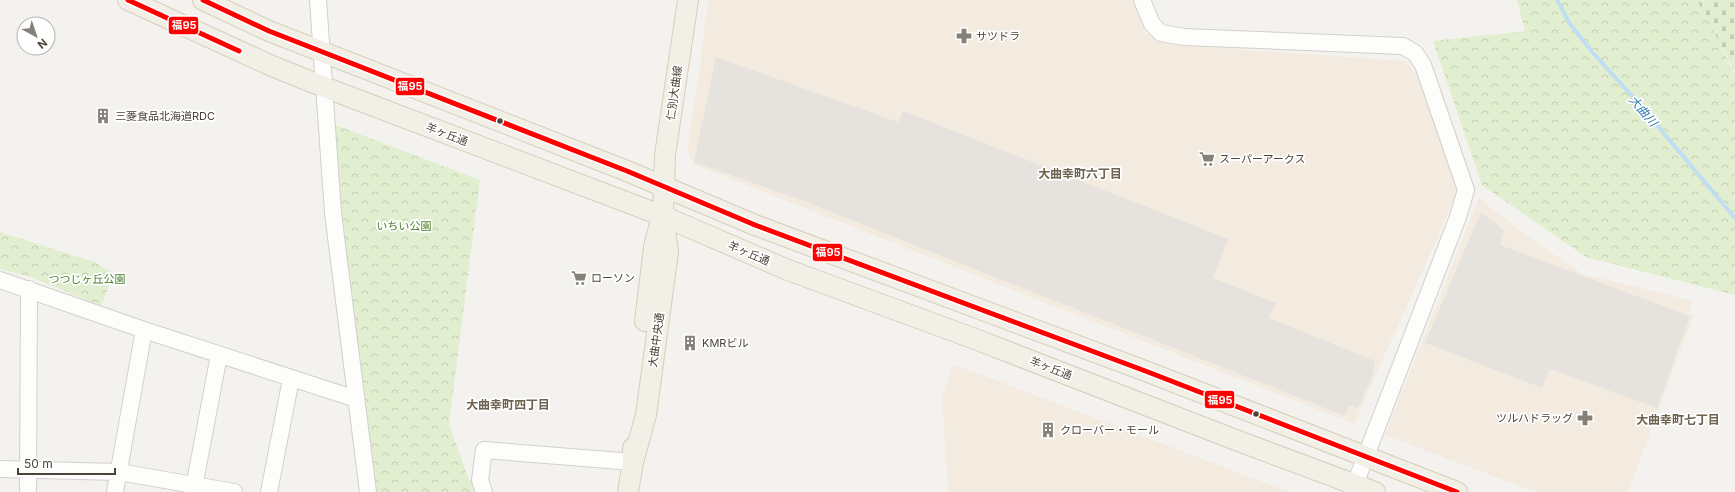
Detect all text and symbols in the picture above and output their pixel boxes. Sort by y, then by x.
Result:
north arrow [16,16,56,56]
line badge: 福95 [168,16,199,35]
text: 福95 [171,18,197,32]
pharmacy icon: サツドラ [955,27,973,45]
place label: サツドラ [976,29,1020,43]
text: N [35,36,50,52]
street label: 仁別大曲線 [663,65,685,121]
line badge: 福95 [395,77,425,96]
text: 福95 [397,79,423,93]
water label: 大曲川 [1626,92,1662,131]
building icon: 三菱食品北海道RDC [94,107,112,125]
place label: 三菱食品北海道RDC [115,109,215,123]
unlabelled marker [495,116,505,126]
street label: 羊ヶ丘通 [424,120,470,148]
supermarket icon: スーパーアークス [1198,150,1216,168]
place label: スーパーアークス [1219,152,1305,166]
district label: 大曲幸町六丁目 [1038,166,1122,181]
park label: いちい公園 [377,219,432,233]
street label: 羊ヶ丘通 [726,238,772,268]
line badge: 福95 [812,243,843,262]
text: 福95 [815,245,841,259]
supermarket icon: ローソン [570,269,588,287]
place label: ローソン [591,271,635,285]
park label: つつじヶ丘公園 [49,272,126,286]
street label: 大曲中央通 [645,312,667,368]
building icon: KMRビル [681,334,699,352]
place label: KMRビル [702,336,748,350]
street label: 羊ヶ丘通 [1028,354,1074,382]
line badge: 福95 [1204,390,1235,409]
text: 福95 [1207,393,1233,407]
district label: 大曲幸町四丁目 [466,397,550,412]
unlabelled marker [1251,409,1261,419]
pharmacy icon: ツルハドラッグ [1576,409,1594,427]
place label: ツルハドラッグ [1496,411,1573,425]
district label: 大曲幸町七丁目 [1636,412,1720,427]
building icon: クローバー・モール [1039,421,1057,439]
place label: クローバー・モール [1060,423,1159,437]
scale bar [18,450,115,476]
text: 50 m [24,456,53,471]

